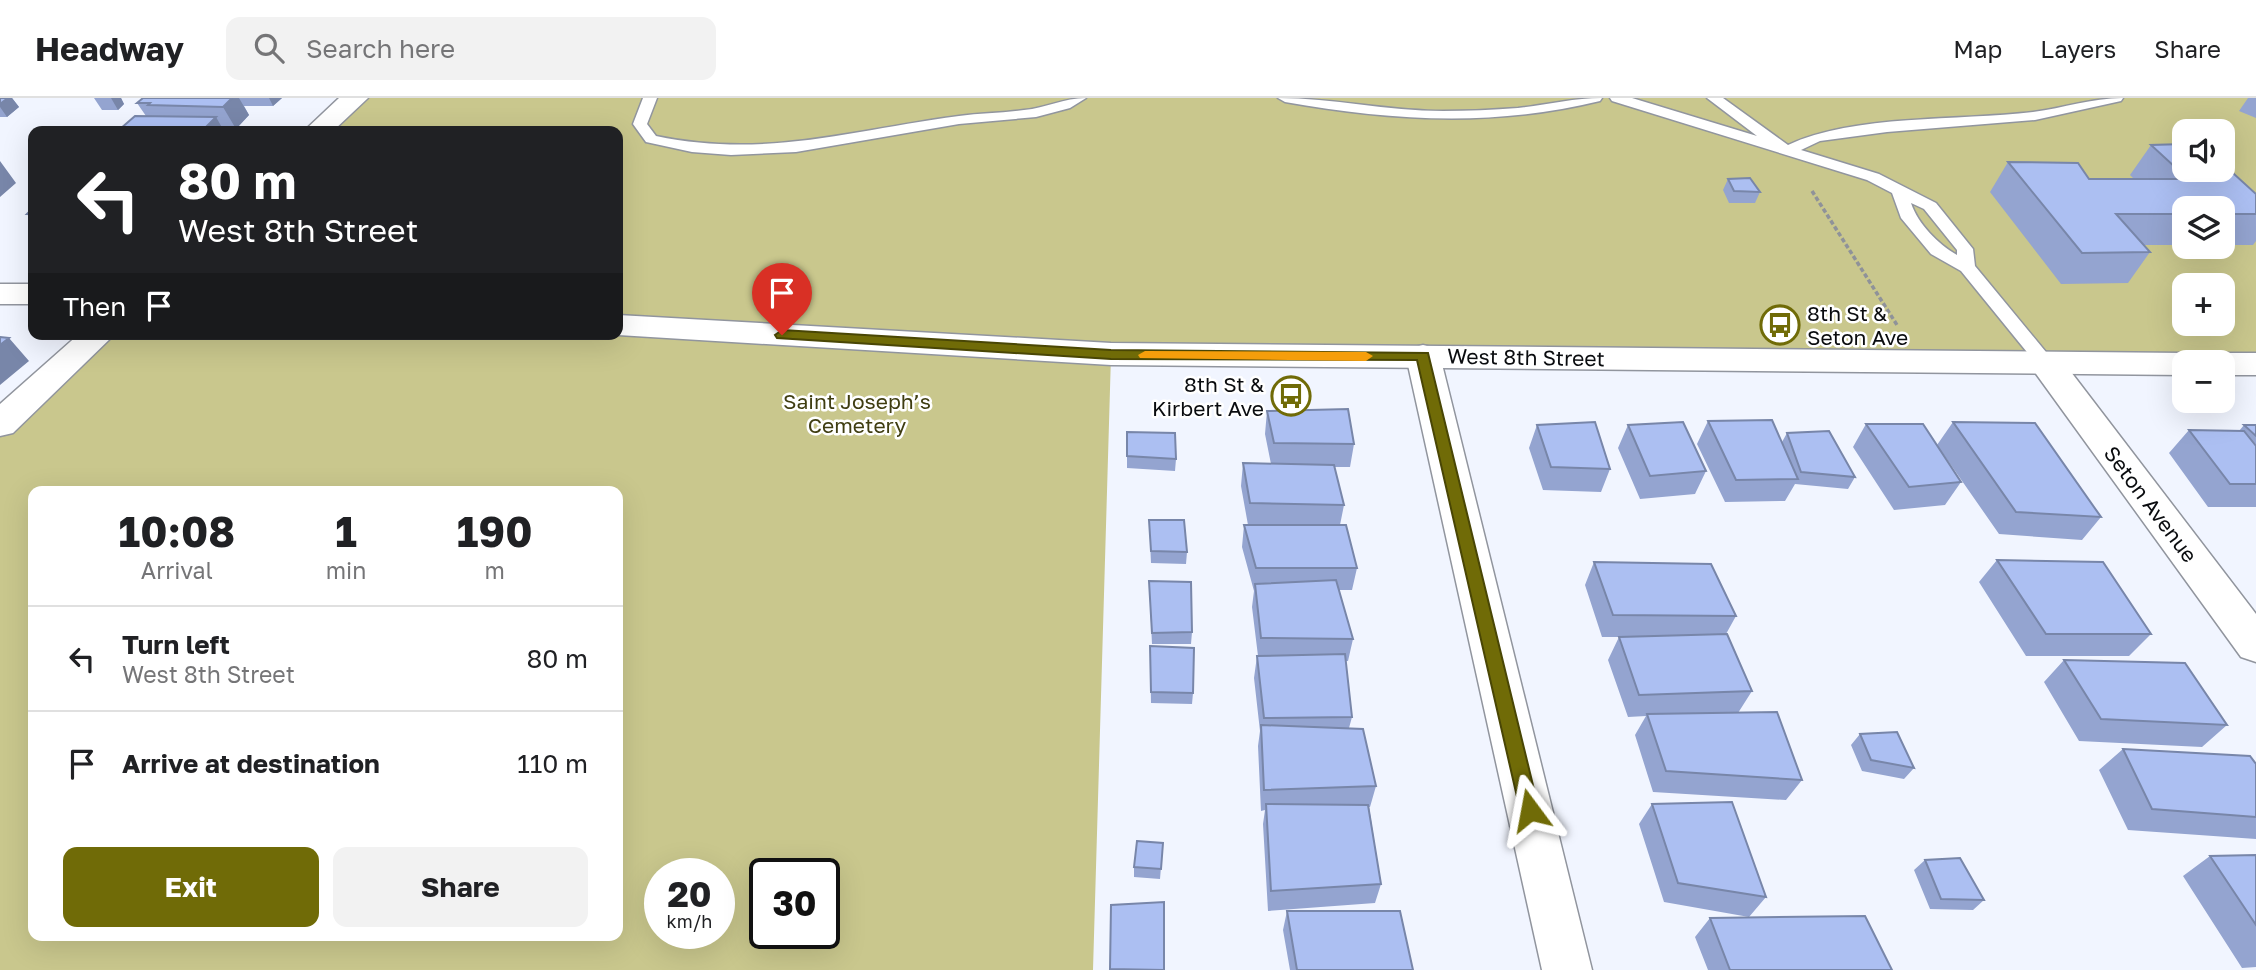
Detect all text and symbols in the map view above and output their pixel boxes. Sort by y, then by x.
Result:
search box [226,17,716,80]
text: Headway [35,29,184,68]
icon: search [250,29,288,67]
text: Search here [306,33,455,64]
text: Map [1953,34,2002,63]
text: Layers [2040,34,2116,63]
text: Share [2154,34,2221,63]
map controls [2172,119,2235,413]
button: sound [2172,119,2235,182]
text: 80 m [178,151,296,210]
icon: left [63,154,154,245]
button: layers [2172,196,2235,259]
text: West 8th Street [178,211,418,249]
pin [752,263,812,335]
button: + [2172,273,2235,336]
icon: arrive [763,274,801,312]
icon: arrive [140,287,178,325]
text: Then [63,291,126,322]
place label: 8th St & Seton Ave [1807,300,1908,350]
bus stop icon: 8th St & Seton Ave [1759,304,1801,346]
street label: West 8th Street [1447,343,1605,371]
button: − [2172,350,2235,413]
place label: 8th St & Kirbert Ave [1152,371,1264,421]
bus stop icon: 8th St & Kirbert Ave [1270,375,1312,417]
park label: Saint Joseph’s Cemetery [783,388,931,438]
street label: Seton Avenue [2099,441,2203,567]
text: 10:08 [119,506,235,556]
text: 1 [335,506,357,556]
text: 190 [457,506,532,556]
text: Arrival [141,556,213,584]
text: min [326,556,366,584]
text: m [484,556,505,584]
text: Turn left [122,629,230,660]
icon: left [63,640,101,678]
text: 80 m [527,643,588,674]
text: West 8th Street [122,660,295,688]
icon: arrive [63,745,101,783]
text: Arrive at destination [122,748,380,779]
text: 110 m [517,748,588,779]
position arrow [1493,773,1567,847]
button: Exit [63,847,319,927]
button: Share [333,847,588,927]
speed limit sign: 30 [749,858,840,949]
text: 20 [667,873,712,915]
text: km/h [667,910,712,932]

